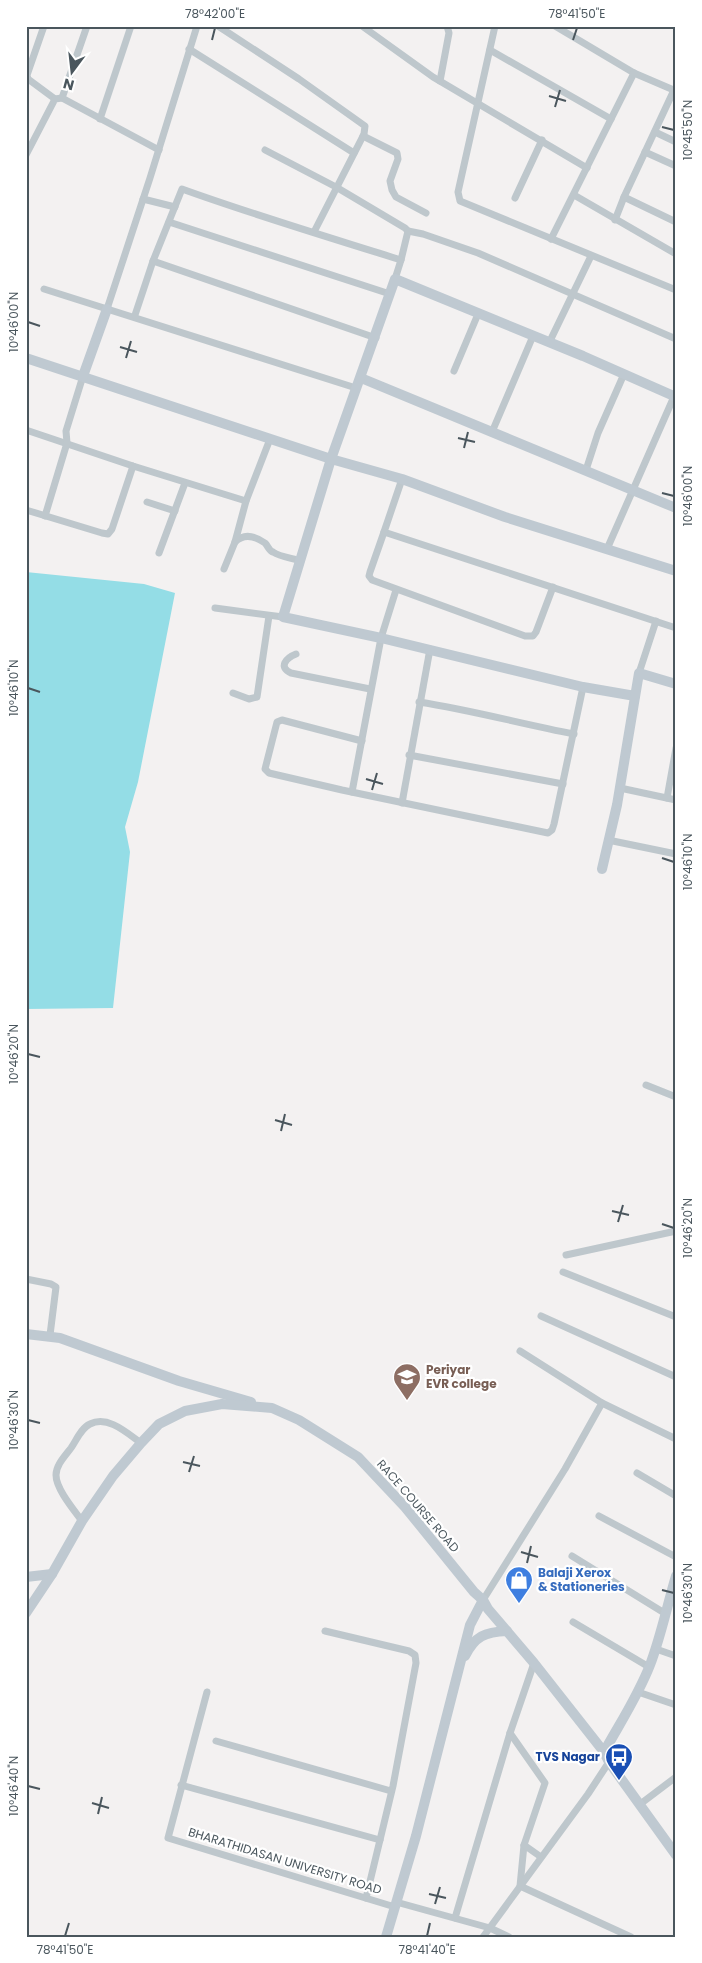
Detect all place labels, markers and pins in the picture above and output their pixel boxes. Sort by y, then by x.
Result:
place label: Periyar EVR college [426,1361,497,1392]
school or university icon: Periyar EVR college [392,1362,422,1401]
place label: Balaji Xerox & Stationeries [538,1564,625,1595]
shop icon: Balaji Xerox & Stationeries [504,1565,534,1604]
bus stop icon: TVS Nagar [604,1742,634,1781]
place label: TVS Nagar [536,1748,600,1765]

